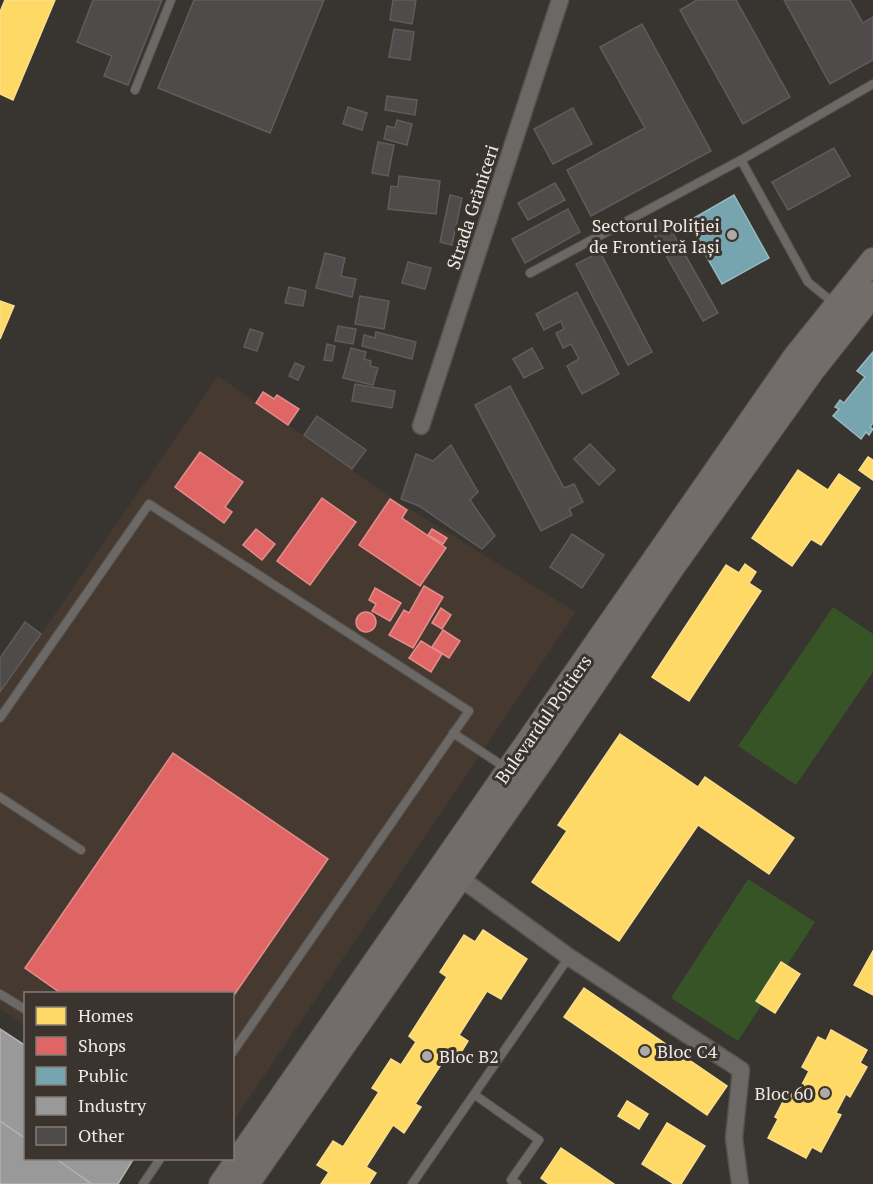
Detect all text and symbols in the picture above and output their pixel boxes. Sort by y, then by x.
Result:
street label: Strada Grăniceri [441,142,503,272]
place label: Sectorul Poliției de Frontieră Iași [589,213,720,258]
marker: Sectorul Poliției de Frontieră Iași [725,228,739,242]
street label: Bulevardul Poitiers [490,650,596,788]
legend [24,992,234,1160]
text: Homes [78,1003,133,1027]
text: Shops [78,1033,126,1057]
place label: Bloc C4 [657,1039,718,1063]
place label: Bloc B2 [439,1044,499,1068]
marker: Bloc C4 [638,1044,652,1058]
marker: Bloc B2 [420,1049,434,1063]
text: Public [78,1063,128,1087]
place label: Bloc 60 [755,1081,813,1105]
marker: Bloc 60 [818,1086,832,1100]
text: Industry [78,1093,147,1117]
text: Other [78,1123,125,1147]

